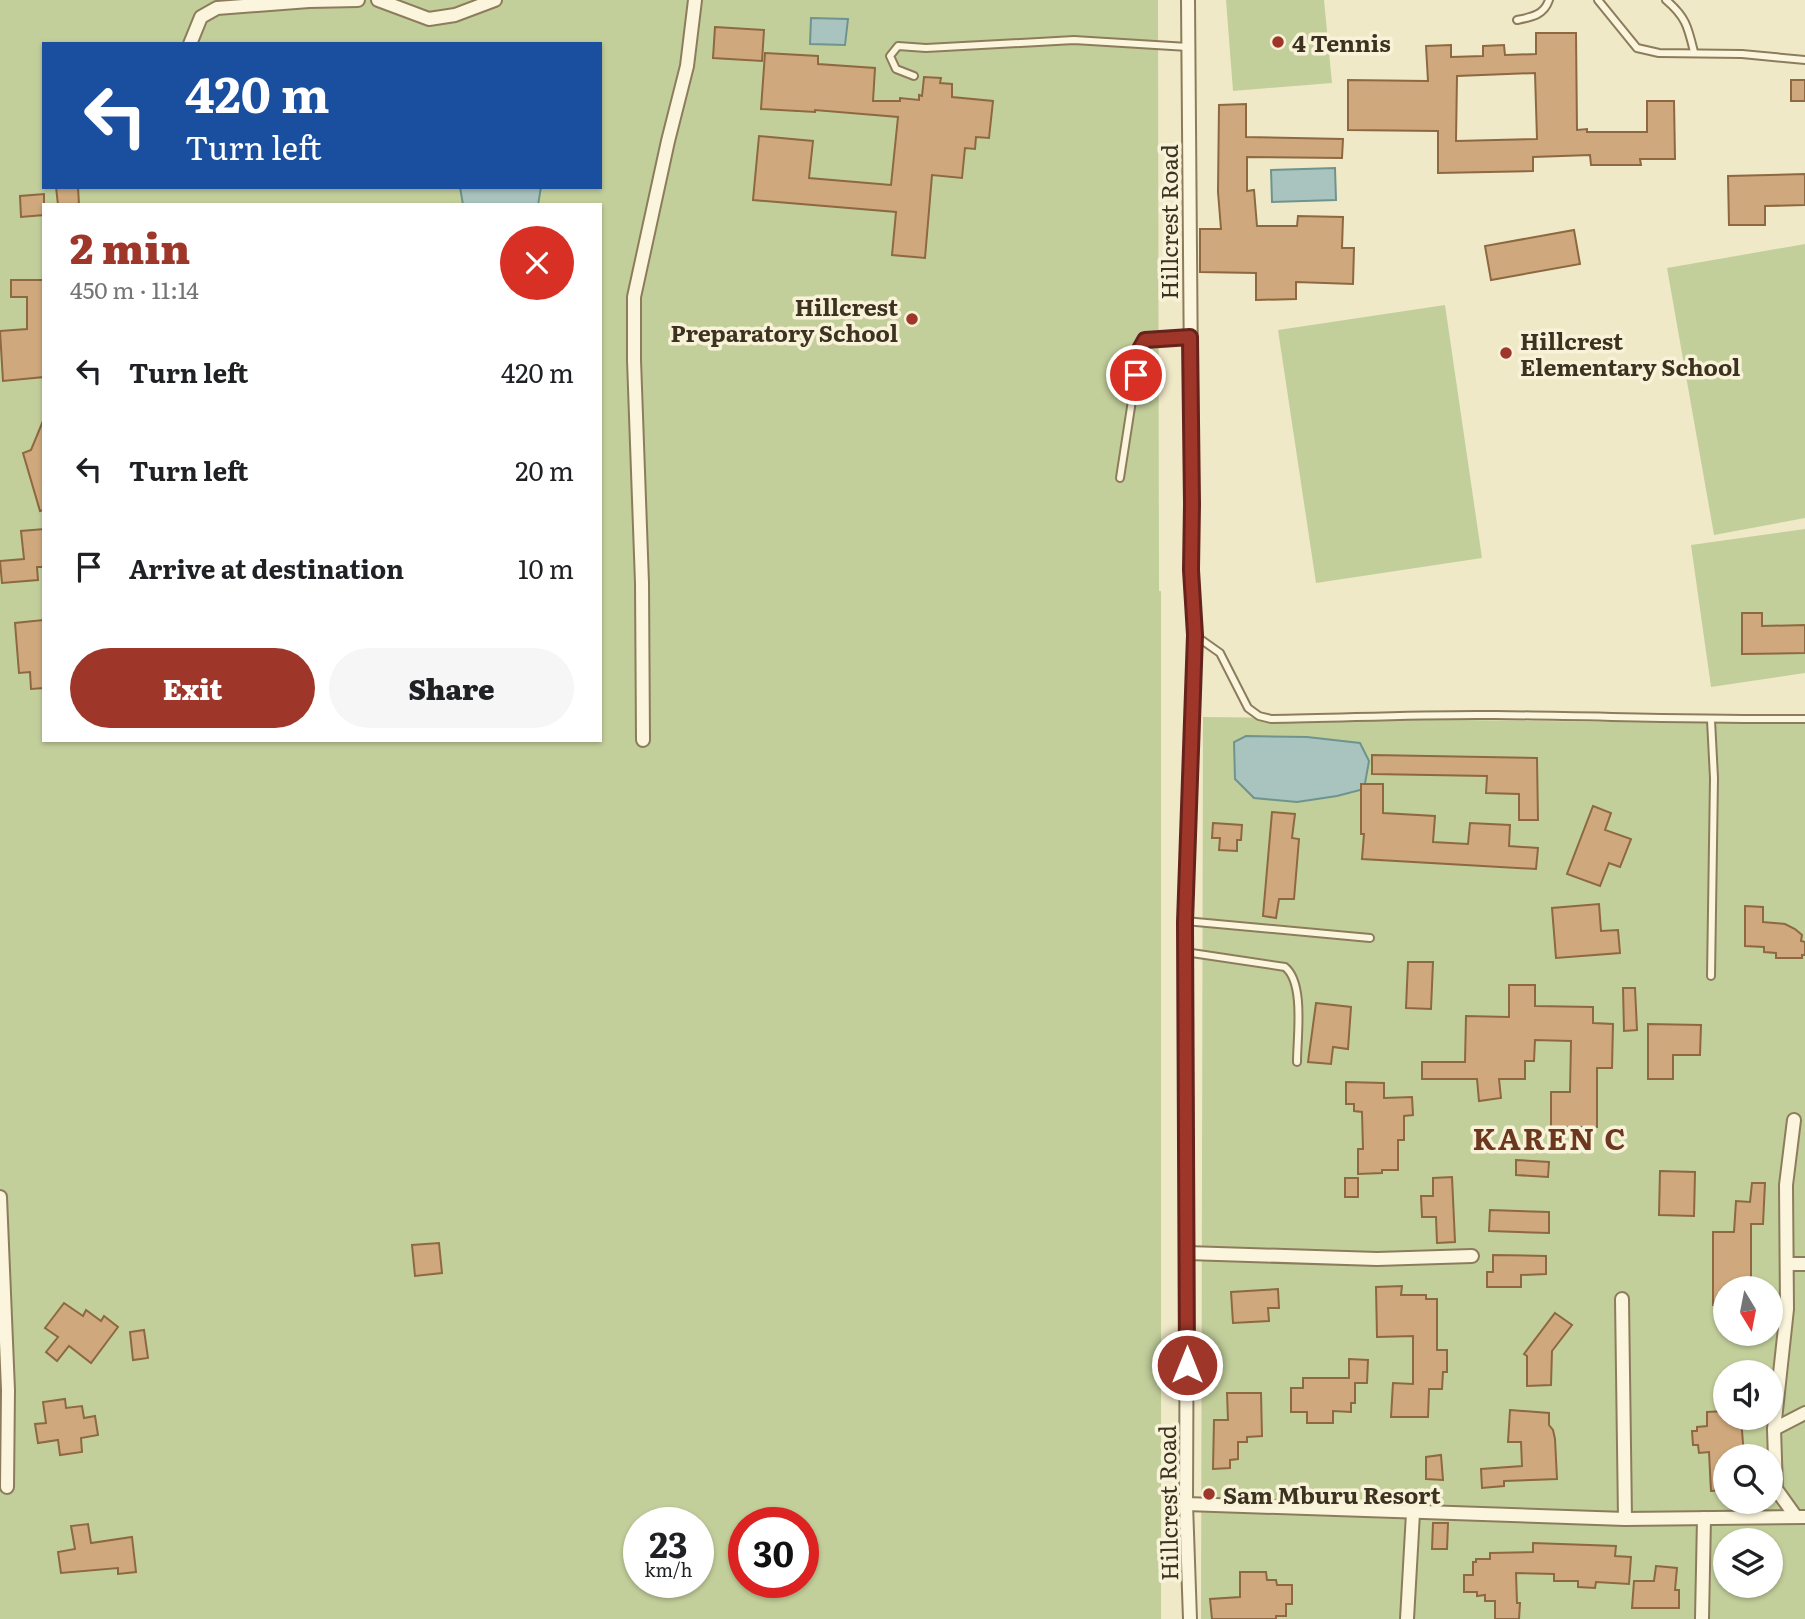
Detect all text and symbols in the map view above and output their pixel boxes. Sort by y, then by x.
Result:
place label: 4 Tennis [1292,25,1391,59]
marker: 4 Tennis [1270,34,1286,50]
text: 420 m [185,55,330,128]
icon: left [70,70,161,161]
text: Turn left [185,122,322,170]
street label: Hillcrest Road [1151,144,1185,300]
text: 2 min [70,215,190,277]
button: close [500,226,574,300]
text: 450 m · 11:14 [70,272,199,306]
place label: Hillcrest Preparatory School [671,289,898,349]
marker: Hillcrest Preparatory School [904,311,920,327]
place label: Hillcrest Elementary School [1520,323,1740,383]
pin [1106,345,1166,405]
marker: Hillcrest Elementary School [1498,345,1514,361]
icon: left [70,352,108,390]
text: Turn left [129,352,248,391]
text: 420 m [501,352,574,391]
icon: arrive [1117,356,1155,394]
icon: left [70,450,108,488]
text: Turn left [129,450,248,489]
text: 20 m [515,450,574,489]
icon: arrive [70,548,108,586]
text: Arrive at destination [129,548,404,587]
text: 10 m [518,548,574,587]
button: Exit [70,648,315,728]
button: Share [329,648,574,728]
district label: KAREN C [1473,1115,1627,1159]
north arrow [1713,1276,1783,1346]
map controls [1713,1276,1783,1598]
position arrow [1150,1328,1224,1402]
button: sound [1713,1360,1783,1430]
street label: Hillcrest Road [1149,1425,1185,1581]
button: search [1713,1444,1783,1514]
place label: Sam Mburu Resort [1223,1477,1441,1511]
marker: Sam Mburu Resort [1201,1486,1217,1502]
speed limit sign: 30 [728,1507,819,1598]
text: 23 [649,1517,688,1569]
button: layers [1713,1528,1783,1598]
text: km/h [645,1556,692,1583]

